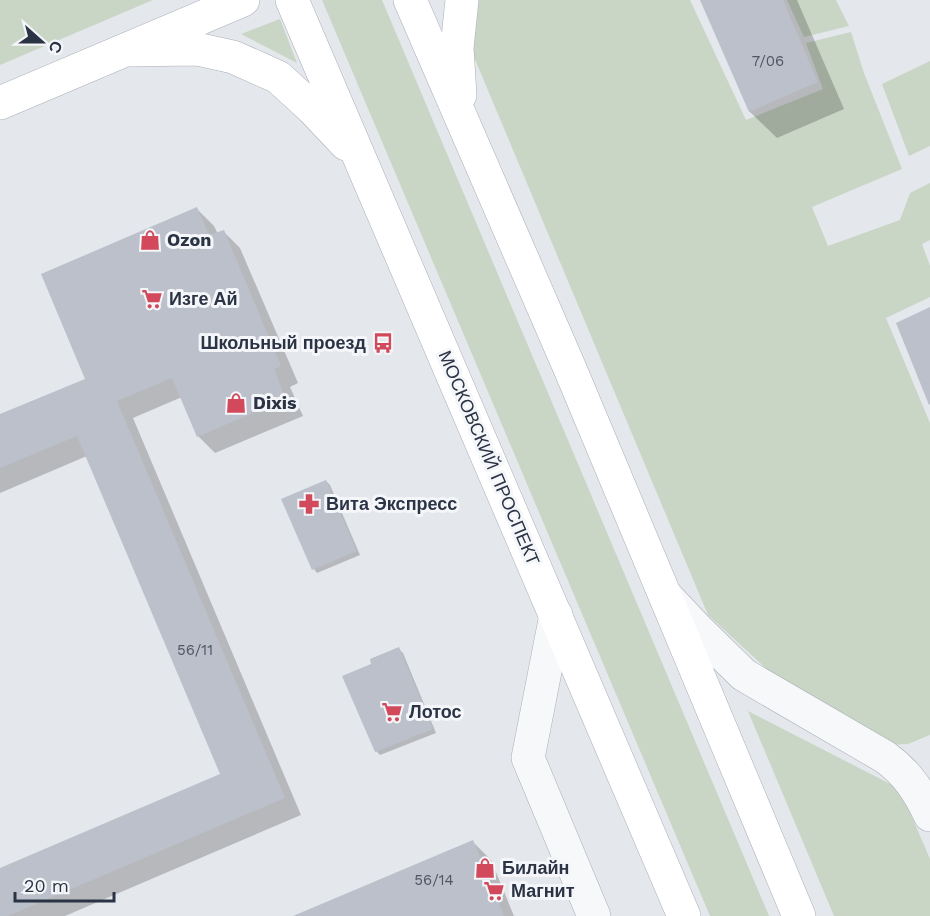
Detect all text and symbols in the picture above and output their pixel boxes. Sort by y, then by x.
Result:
north arrow [12,12,72,72]
text: С [44,38,66,56]
house number: 7/06 [752,52,784,70]
shop icon: Ozon [138,228,162,252]
place label: Ozon [167,229,211,250]
supermarket icon: Изге Ай [140,287,164,311]
place label: Изге Ай [169,288,238,309]
bus stop icon: Школьный проезд [371,331,395,355]
place label: Школьный проезд [200,332,367,353]
street label: МОСКОВСКИЙ ПРОСПЕКТ [435,347,544,568]
shop icon: Dixis [224,391,248,415]
place label: Dixis [253,392,297,413]
pharmacy icon: Вита Экспресс [297,492,321,516]
place label: Вита Экспресс [326,493,457,514]
house number: 56/11 [177,641,213,659]
supermarket icon: Лотос [380,700,404,724]
place label: Лотос [409,701,462,722]
shop icon: Билайн [473,856,497,880]
place label: Билайн [502,857,569,878]
scale bar [15,865,114,903]
house number: 56/14 [414,871,454,889]
text: 20 m [24,875,69,896]
supermarket icon: Магнит [482,879,506,903]
place label: Магнит [511,880,575,901]

